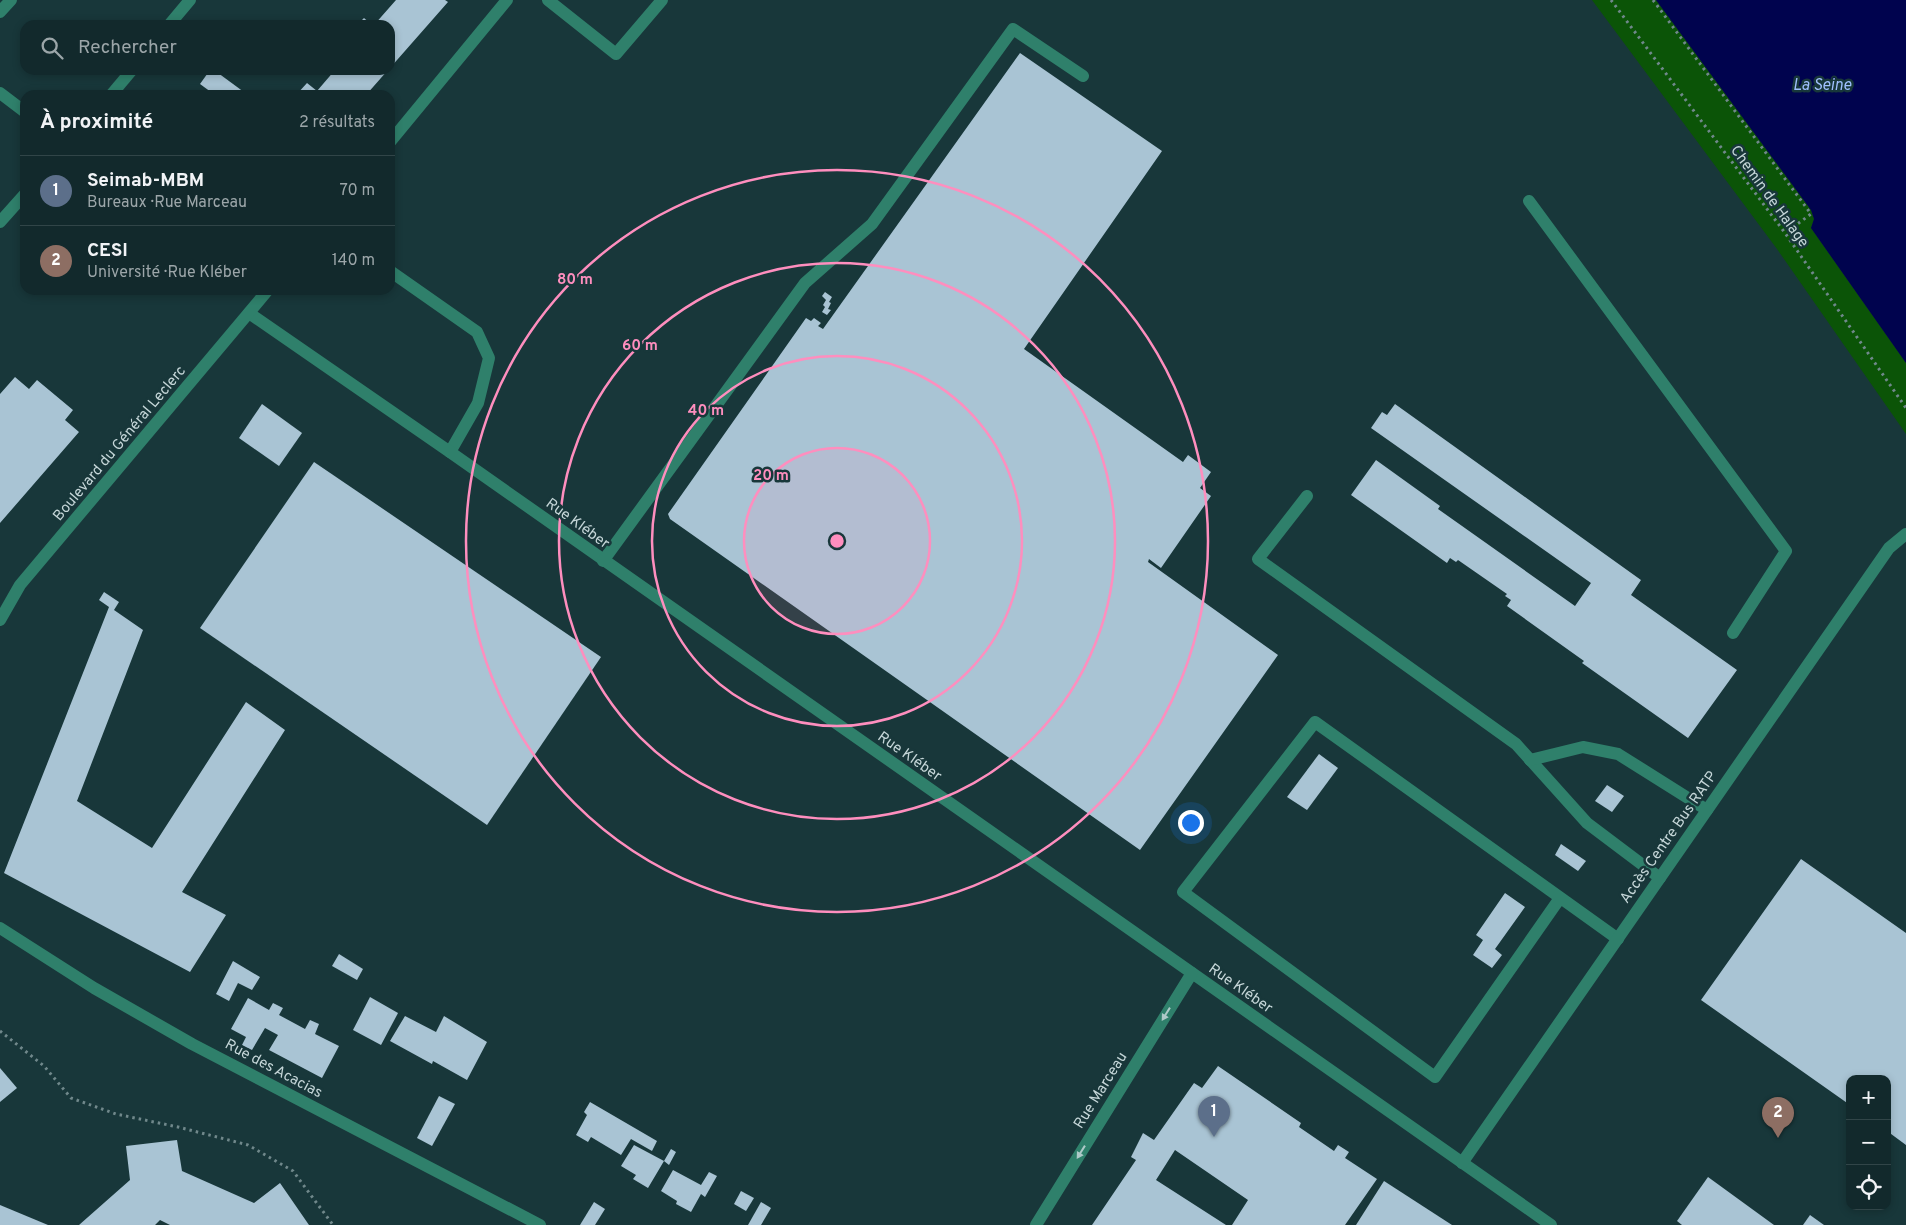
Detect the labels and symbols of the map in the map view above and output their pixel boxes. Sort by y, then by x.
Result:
water label: La Seine [1793,76,1852,96]
street label: Chemin de Halage [1725,142,1812,252]
text: 80 m [557,271,593,290]
text: 60 m [622,337,658,356]
street label: Boulevard du Général Leclerc [50,362,191,526]
text: 40 m [688,402,724,421]
text: 20 m [753,467,789,486]
street label: Rue Kléber [541,495,613,554]
centre of rings [828,532,846,550]
street label: Rue Kléber [873,728,945,786]
street label: Accès Centre Bus RATP [1616,768,1722,908]
your location [1178,810,1204,836]
street label: Rue Kléber [1204,960,1276,1018]
one-way arrow [1162,1008,1171,1021]
street label: Rue des Acacias [221,1036,325,1103]
street label: Rue Marceau [1070,1049,1132,1133]
pin: 1 [1198,1096,1230,1137]
pin: 2 [1762,1097,1794,1138]
one-way arrow [1076,1146,1085,1159]

